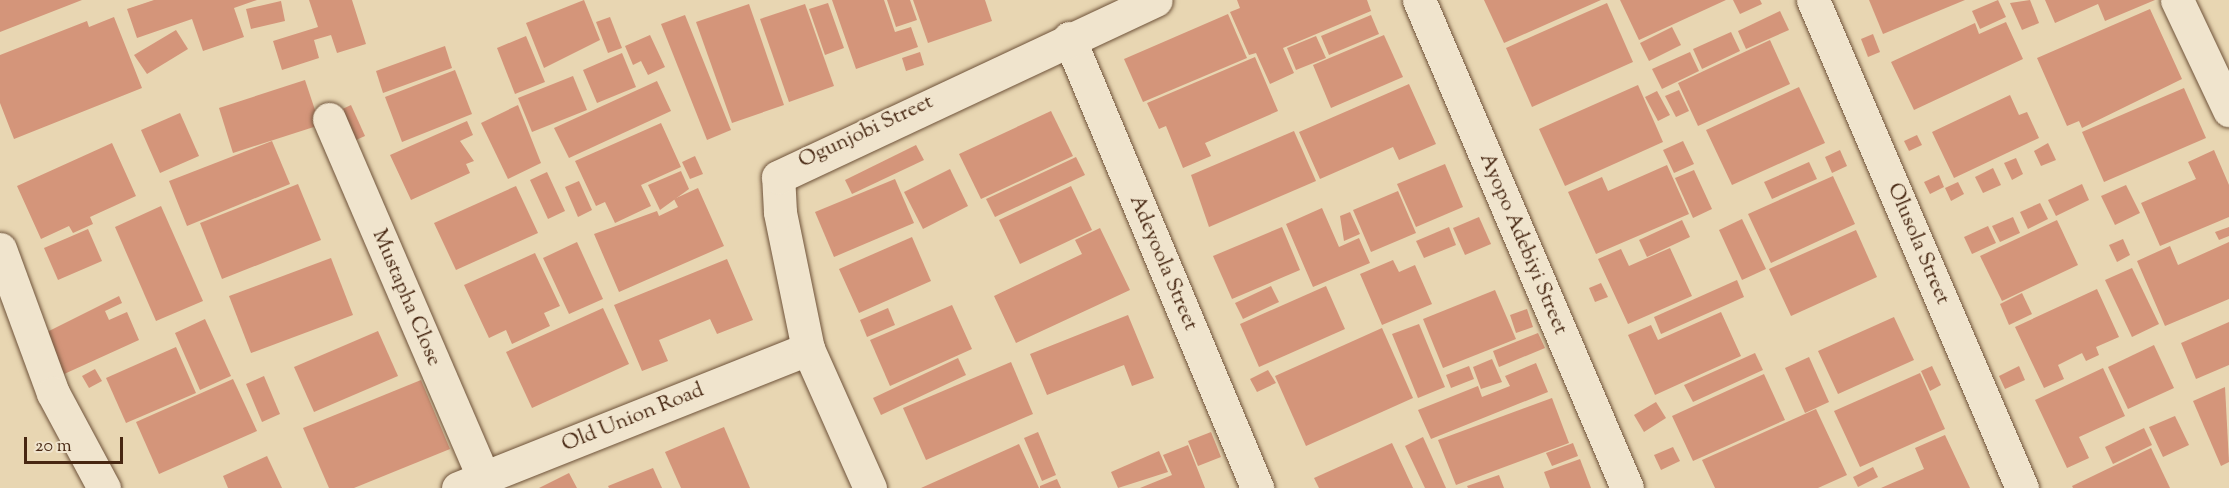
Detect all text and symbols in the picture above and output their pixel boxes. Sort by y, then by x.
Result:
street label: Ogunjobi Street [795,90,937,174]
street label: Ayopo Adebiyi Street [1473,150,1573,338]
street label: Olusola Street [1881,179,1955,309]
street label: Adeyoola Street [1123,192,1203,334]
street label: Mustapha Close [366,226,446,370]
street label: Old Union Road [558,378,708,458]
scale bar [27,425,126,463]
text: 20 m [35,434,72,460]

